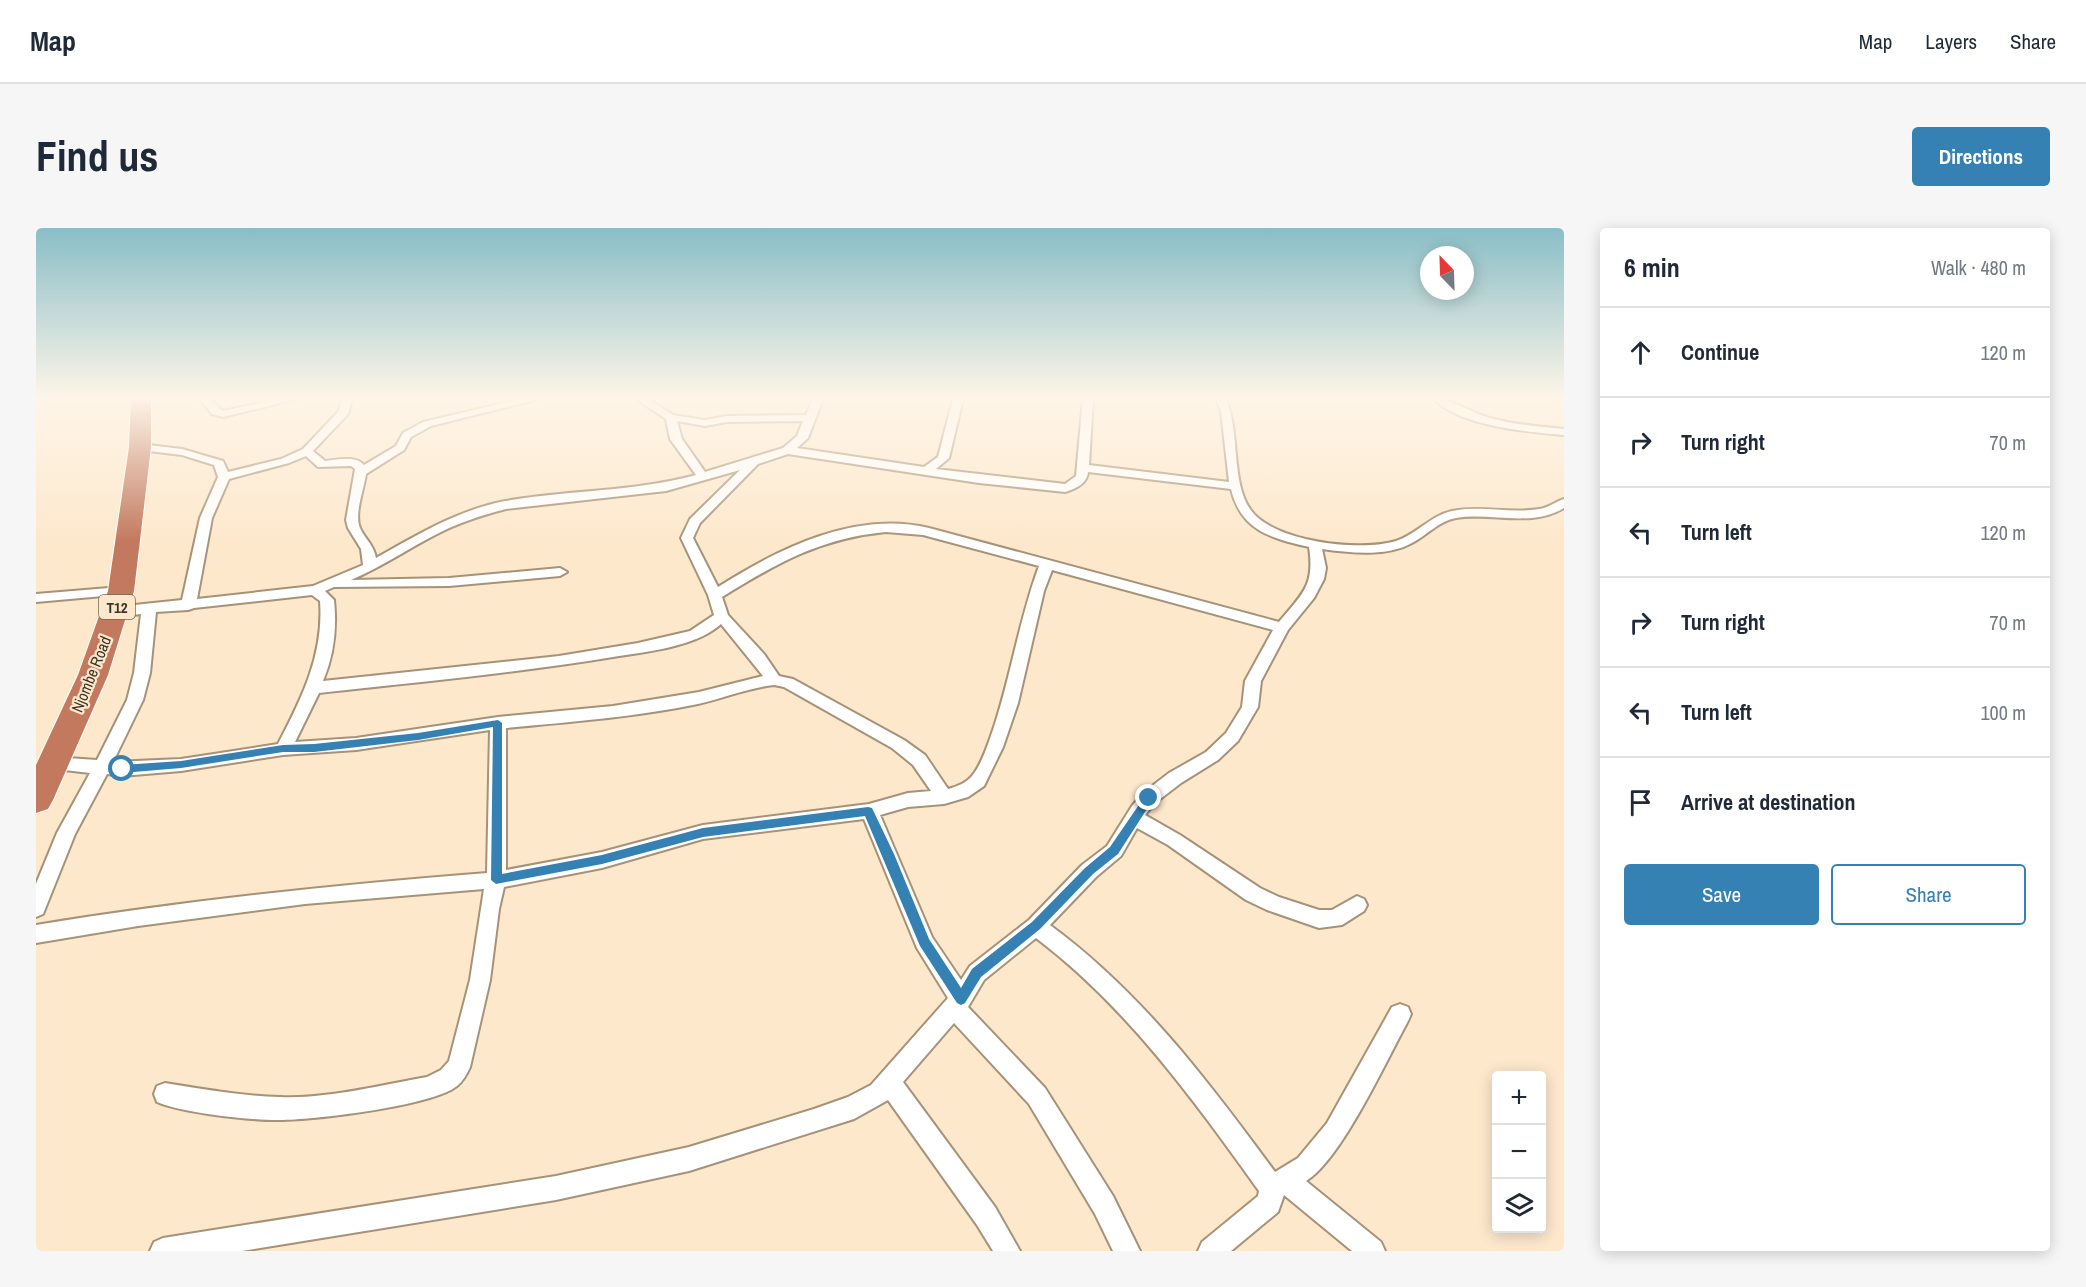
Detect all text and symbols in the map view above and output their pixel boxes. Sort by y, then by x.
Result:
text: Map [30,22,76,60]
text: Map [1859,27,1892,56]
text: Layers [1925,27,1977,56]
text: Share [2010,27,2056,56]
button: Directions [1912,127,2050,186]
text: Find us [36,128,158,184]
north arrow [1420,246,1474,300]
text: 6 min [1624,250,1680,285]
text: Walk · 480 m [1931,254,2026,281]
icon: ahead [1624,336,1657,369]
text: Continue [1681,337,1759,367]
text: 120 m [1980,339,2026,366]
icon: right [1624,426,1657,459]
text: Turn right [1681,427,1765,457]
text: 70 m [1990,429,2026,456]
icon: left [1624,516,1657,549]
text: Turn left [1681,517,1752,547]
text: 120 m [1980,519,2026,546]
road number: T12 [99,595,135,619]
icon: right [1624,606,1657,639]
text: Turn right [1681,607,1765,637]
text: 70 m [1990,609,2026,636]
street label: Njombe Road [66,633,116,715]
icon: left [1624,696,1657,729]
text: Turn left [1681,697,1752,727]
text: 100 m [1980,699,2026,726]
route start [108,755,134,781]
route end [1135,784,1161,810]
icon: arrive [1624,786,1657,819]
text: Arrive at destination [1681,787,1855,817]
button: Save [1624,864,1819,925]
button: Share [1831,864,2026,925]
map controls [1492,1071,1546,1233]
button: + [1492,1071,1546,1125]
button: − [1492,1125,1546,1179]
button: layers [1492,1179,1546,1233]

